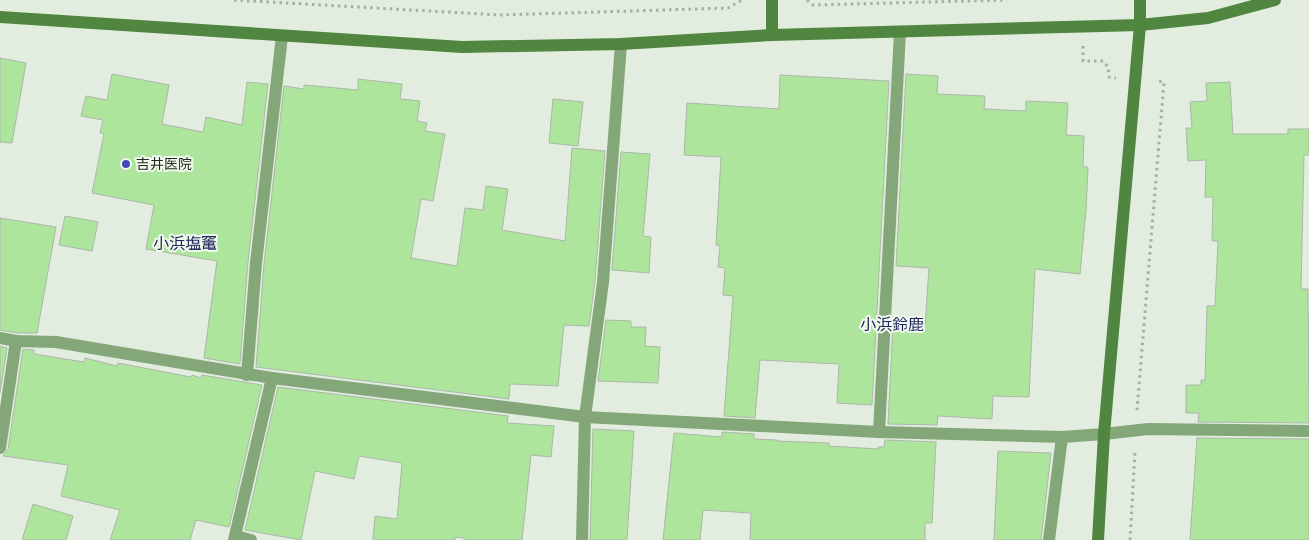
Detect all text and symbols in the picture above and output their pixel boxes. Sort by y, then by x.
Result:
place label: 吉井医院 [136,156,192,172]
marker: 吉井医院 [120,158,132,170]
district label: 小浜塩竃 [153,235,217,252]
district label: 小浜鈴鹿 [860,316,924,333]

